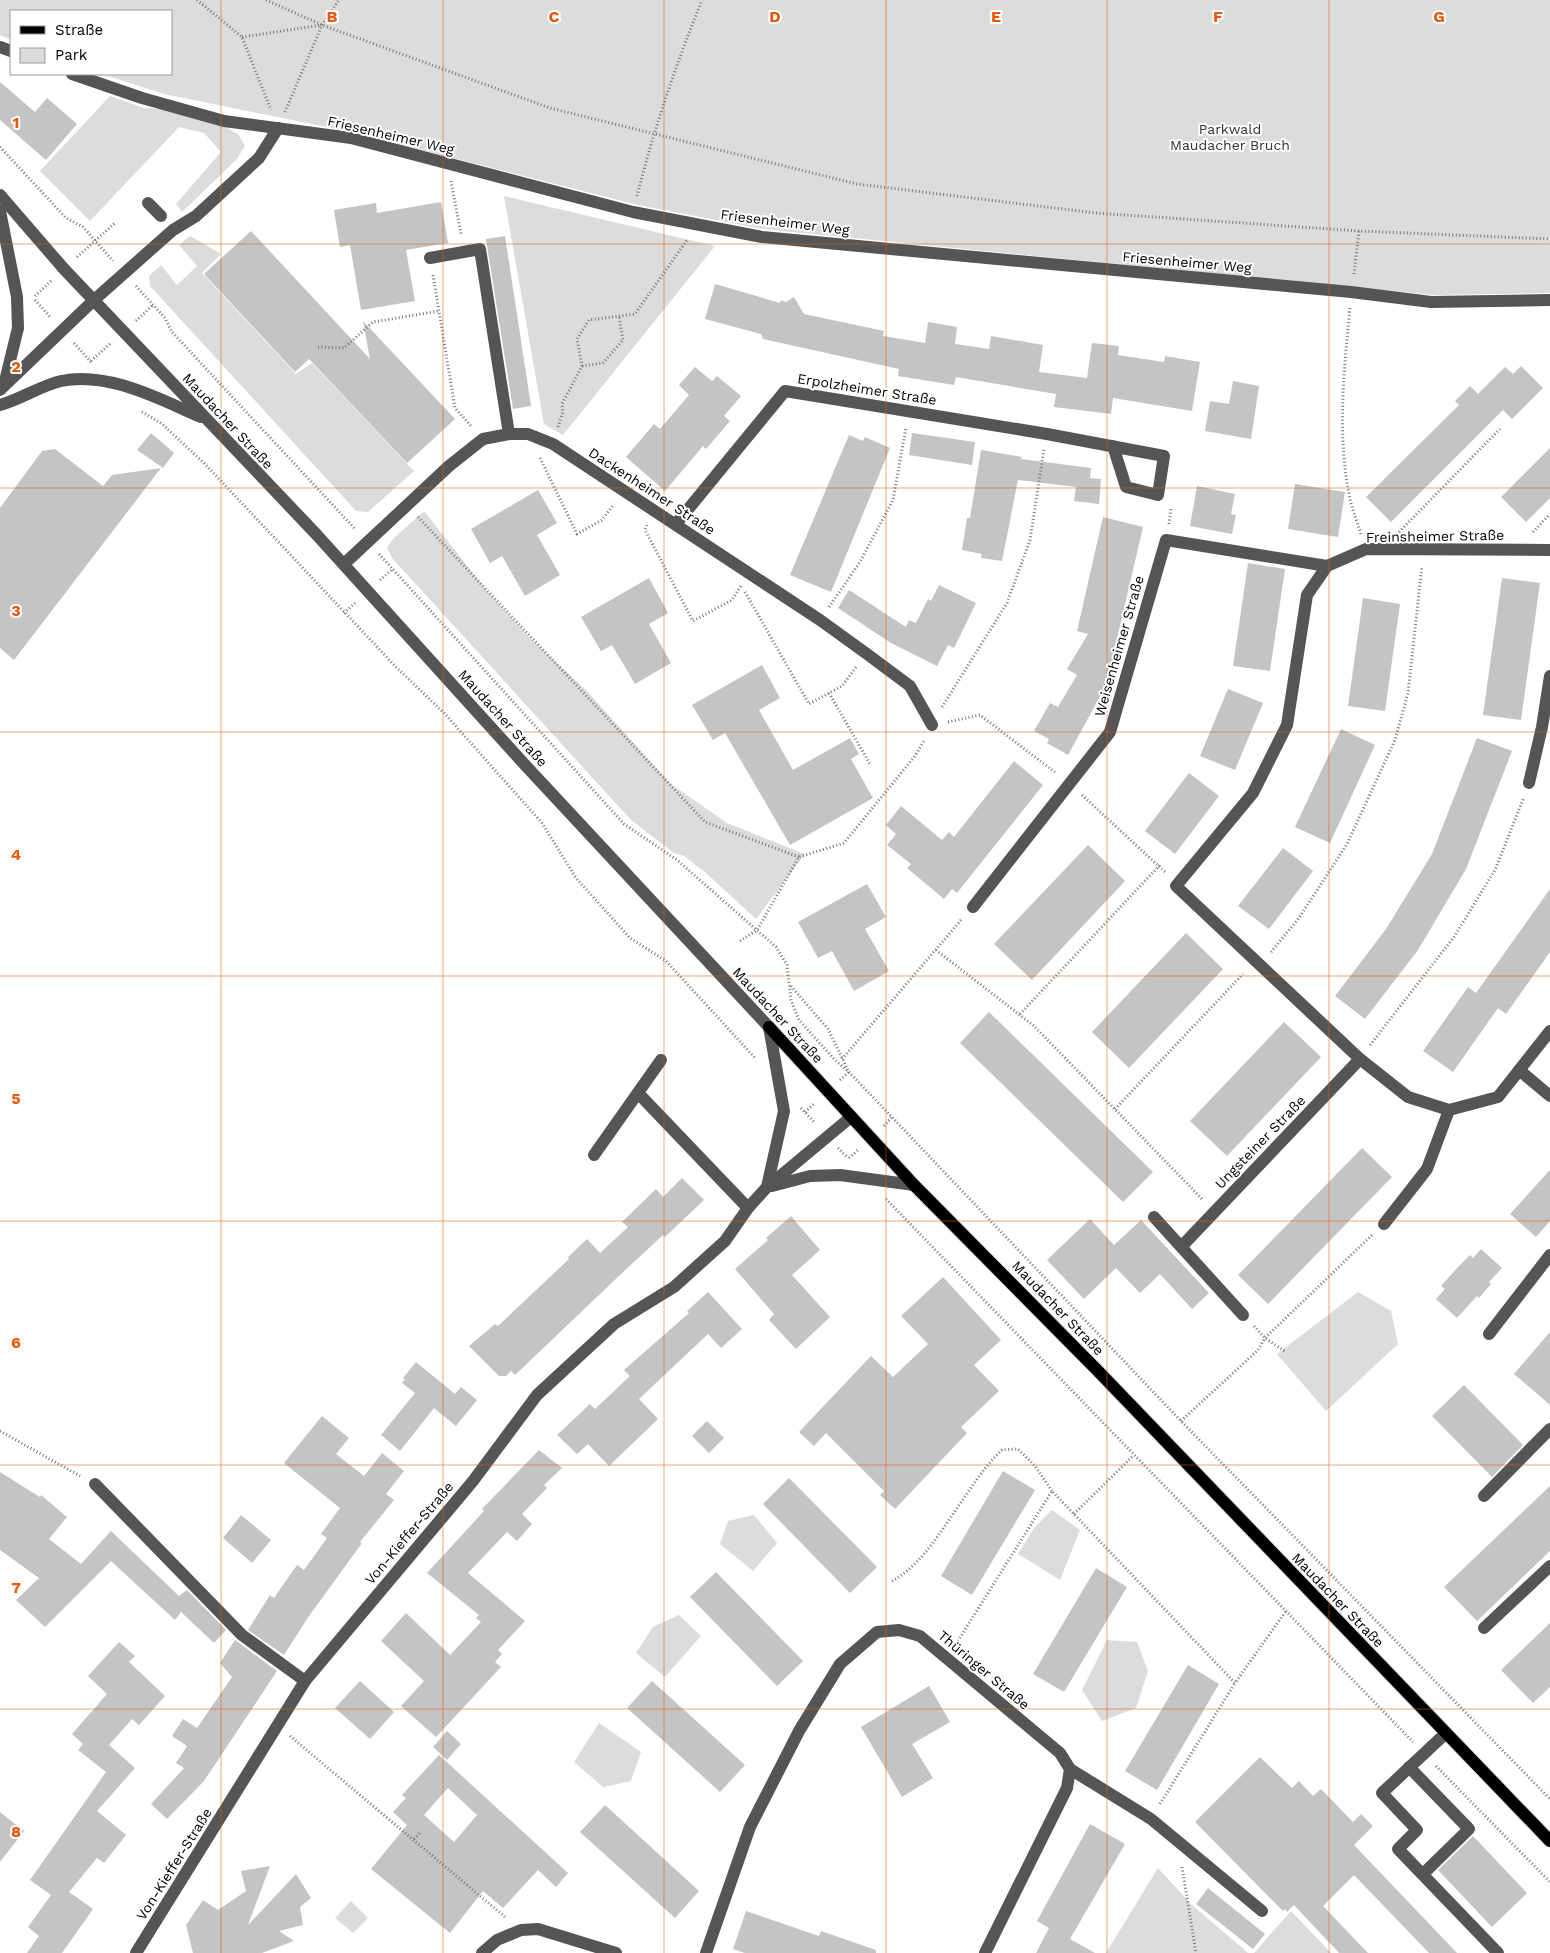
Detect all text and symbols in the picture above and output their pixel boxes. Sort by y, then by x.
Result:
text: B [327,7,338,26]
text: C [549,7,560,26]
text: D [769,7,781,26]
text: E [991,7,1001,26]
text: F [1213,7,1223,26]
text: G [1433,7,1445,26]
legend [10,10,172,75]
text: Straße [55,21,103,39]
text: Park [55,46,88,64]
text: 1 [13,113,19,132]
street label: Friesenheimer Weg [326,113,457,158]
park label: Parkwald Maudacher Bruch [1170,121,1290,153]
street label: Friesenheimer Weg [720,206,851,238]
street label: Friesenheimer Weg [1122,248,1253,276]
text: 2 [11,357,21,376]
street label: Maudacher Straße [180,370,276,472]
street label: Erpolzheimer Straße [796,370,938,408]
street label: Dackenheimer Straße [586,444,718,538]
street label: Freinsheimer Straße [1366,527,1504,545]
street label: Weisenheimer Straße [1091,574,1147,718]
text: 3 [11,601,21,620]
street label: Maudacher Straße [455,666,551,770]
text: 4 [11,845,21,864]
street label: Maudacher Straße [730,964,826,1066]
text: 5 [11,1089,21,1108]
street label: Ungsteiner Straße [1212,1092,1308,1192]
street label: Maudacher Straße [1009,1258,1107,1358]
text: 6 [11,1333,21,1352]
street label: Von-Kieffer-Straße [361,1478,457,1588]
street label: Maudacher Straße [1289,1550,1387,1650]
text: 7 [11,1578,21,1597]
street label: Thüringer Straße [935,1627,1033,1713]
street label: Von-Kieffer-Straße [133,1805,215,1923]
text: 8 [11,1822,21,1841]

